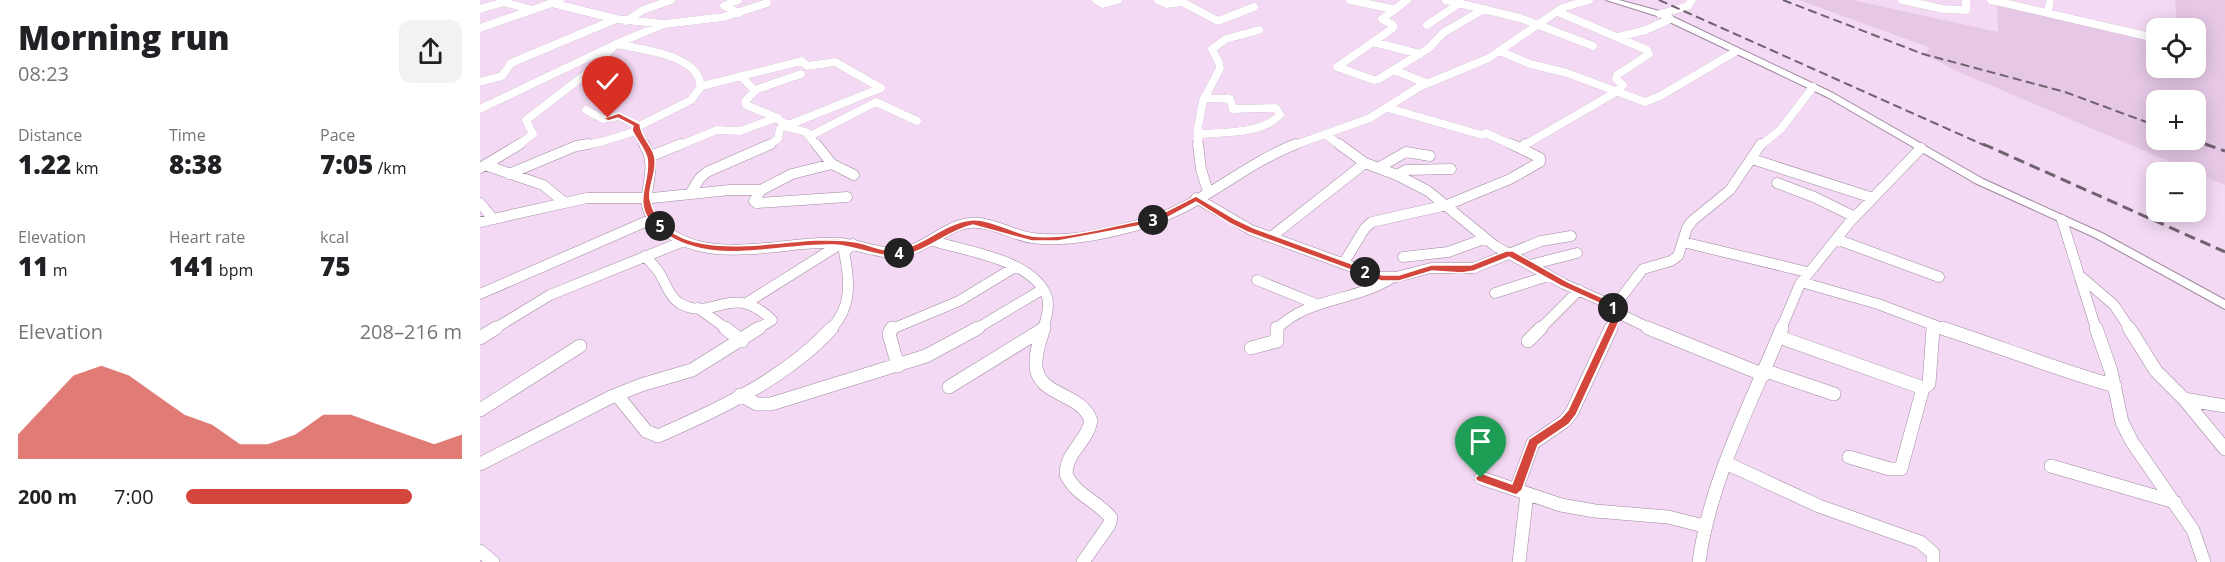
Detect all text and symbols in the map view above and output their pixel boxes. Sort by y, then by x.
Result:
text: Morning run [18,15,230,60]
map controls [2146,18,2206,222]
button: locate [2146,18,2206,78]
button: share [399,20,462,83]
pin [582,56,633,118]
text: 08:23 [18,60,69,87]
icon: check [591,65,624,98]
button: + [2146,90,2206,150]
text: Distance [18,124,82,146]
text: Time [169,124,206,146]
text: Pace [320,124,355,146]
text: 1.22 [18,146,71,182]
text: 8:38 [169,146,222,182]
text: 7:05 [320,146,373,182]
text: km [71,157,99,179]
text: /km [373,157,406,179]
button: − [2146,162,2206,222]
pin: 3 [1138,205,1168,235]
text: 3 [1148,209,1158,231]
pin: 5 [645,211,675,241]
text: 5 [655,215,665,237]
text: Elevation [18,226,86,248]
text: Heart rate [169,226,245,248]
text: kcal [320,226,349,248]
pin: 4 [884,238,914,268]
text: 4 [894,242,904,264]
text: 11 [18,248,48,284]
text: 141 [169,248,215,284]
text: 75 [320,248,350,284]
pin: 2 [1350,257,1380,287]
text: m [48,259,67,281]
text: bpm [215,259,253,281]
text: 2 [1360,261,1370,283]
pin: 1 [1598,293,1628,323]
text: 1 [1608,297,1618,319]
text: Elevation [18,318,103,345]
text: 208–216 m [360,318,462,345]
pin [1455,416,1506,478]
icon: arrive [1464,425,1497,458]
text: 200 m [18,483,77,510]
text: 7:00 [114,483,154,510]

